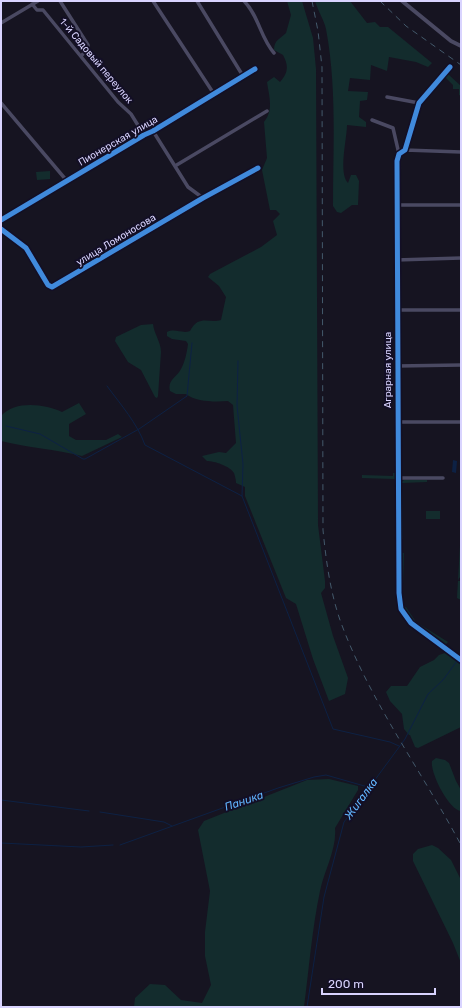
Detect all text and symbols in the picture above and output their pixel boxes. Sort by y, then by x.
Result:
street label: 1-й Садовый переулок [57,16,136,107]
street label: Пионерская улица [76,113,160,169]
street label: улица Ломоносова [74,211,158,269]
street label: Аграрная улица [382,332,394,408]
water label: Жигалка [342,775,381,822]
water label: Паника [223,788,265,814]
scale bar [322,970,435,996]
text: 200 m [328,977,364,991]

